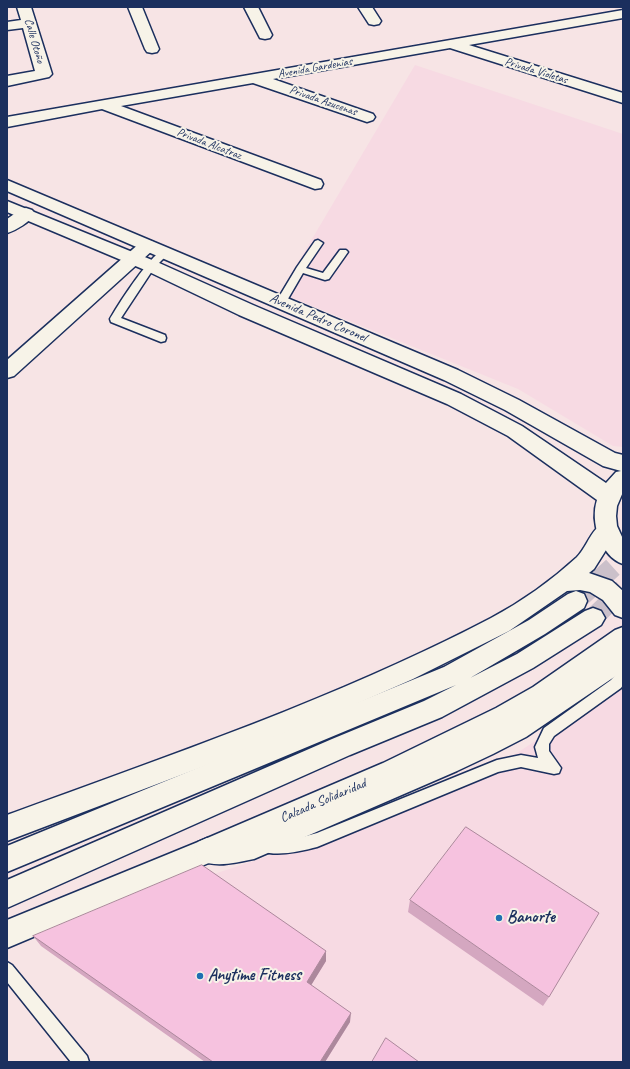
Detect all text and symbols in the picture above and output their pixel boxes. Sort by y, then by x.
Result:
street label: Calle Otoño [21,17,47,65]
street label: Avenida Gardenias [277,54,353,82]
street label: Privada Violetas [503,55,569,87]
street label: Privada Azucenas [287,83,359,119]
street label: Privada Alcatraz [175,125,243,163]
street label: Avenida Pedro Coronel [267,290,369,346]
street label: Calzada Solidaridad [277,775,369,827]
place label: Banorte [507,908,555,928]
marker: Banorte [494,913,504,923]
place label: Anytime Fitness [208,966,301,986]
marker: Anytime Fitness [195,971,205,981]

